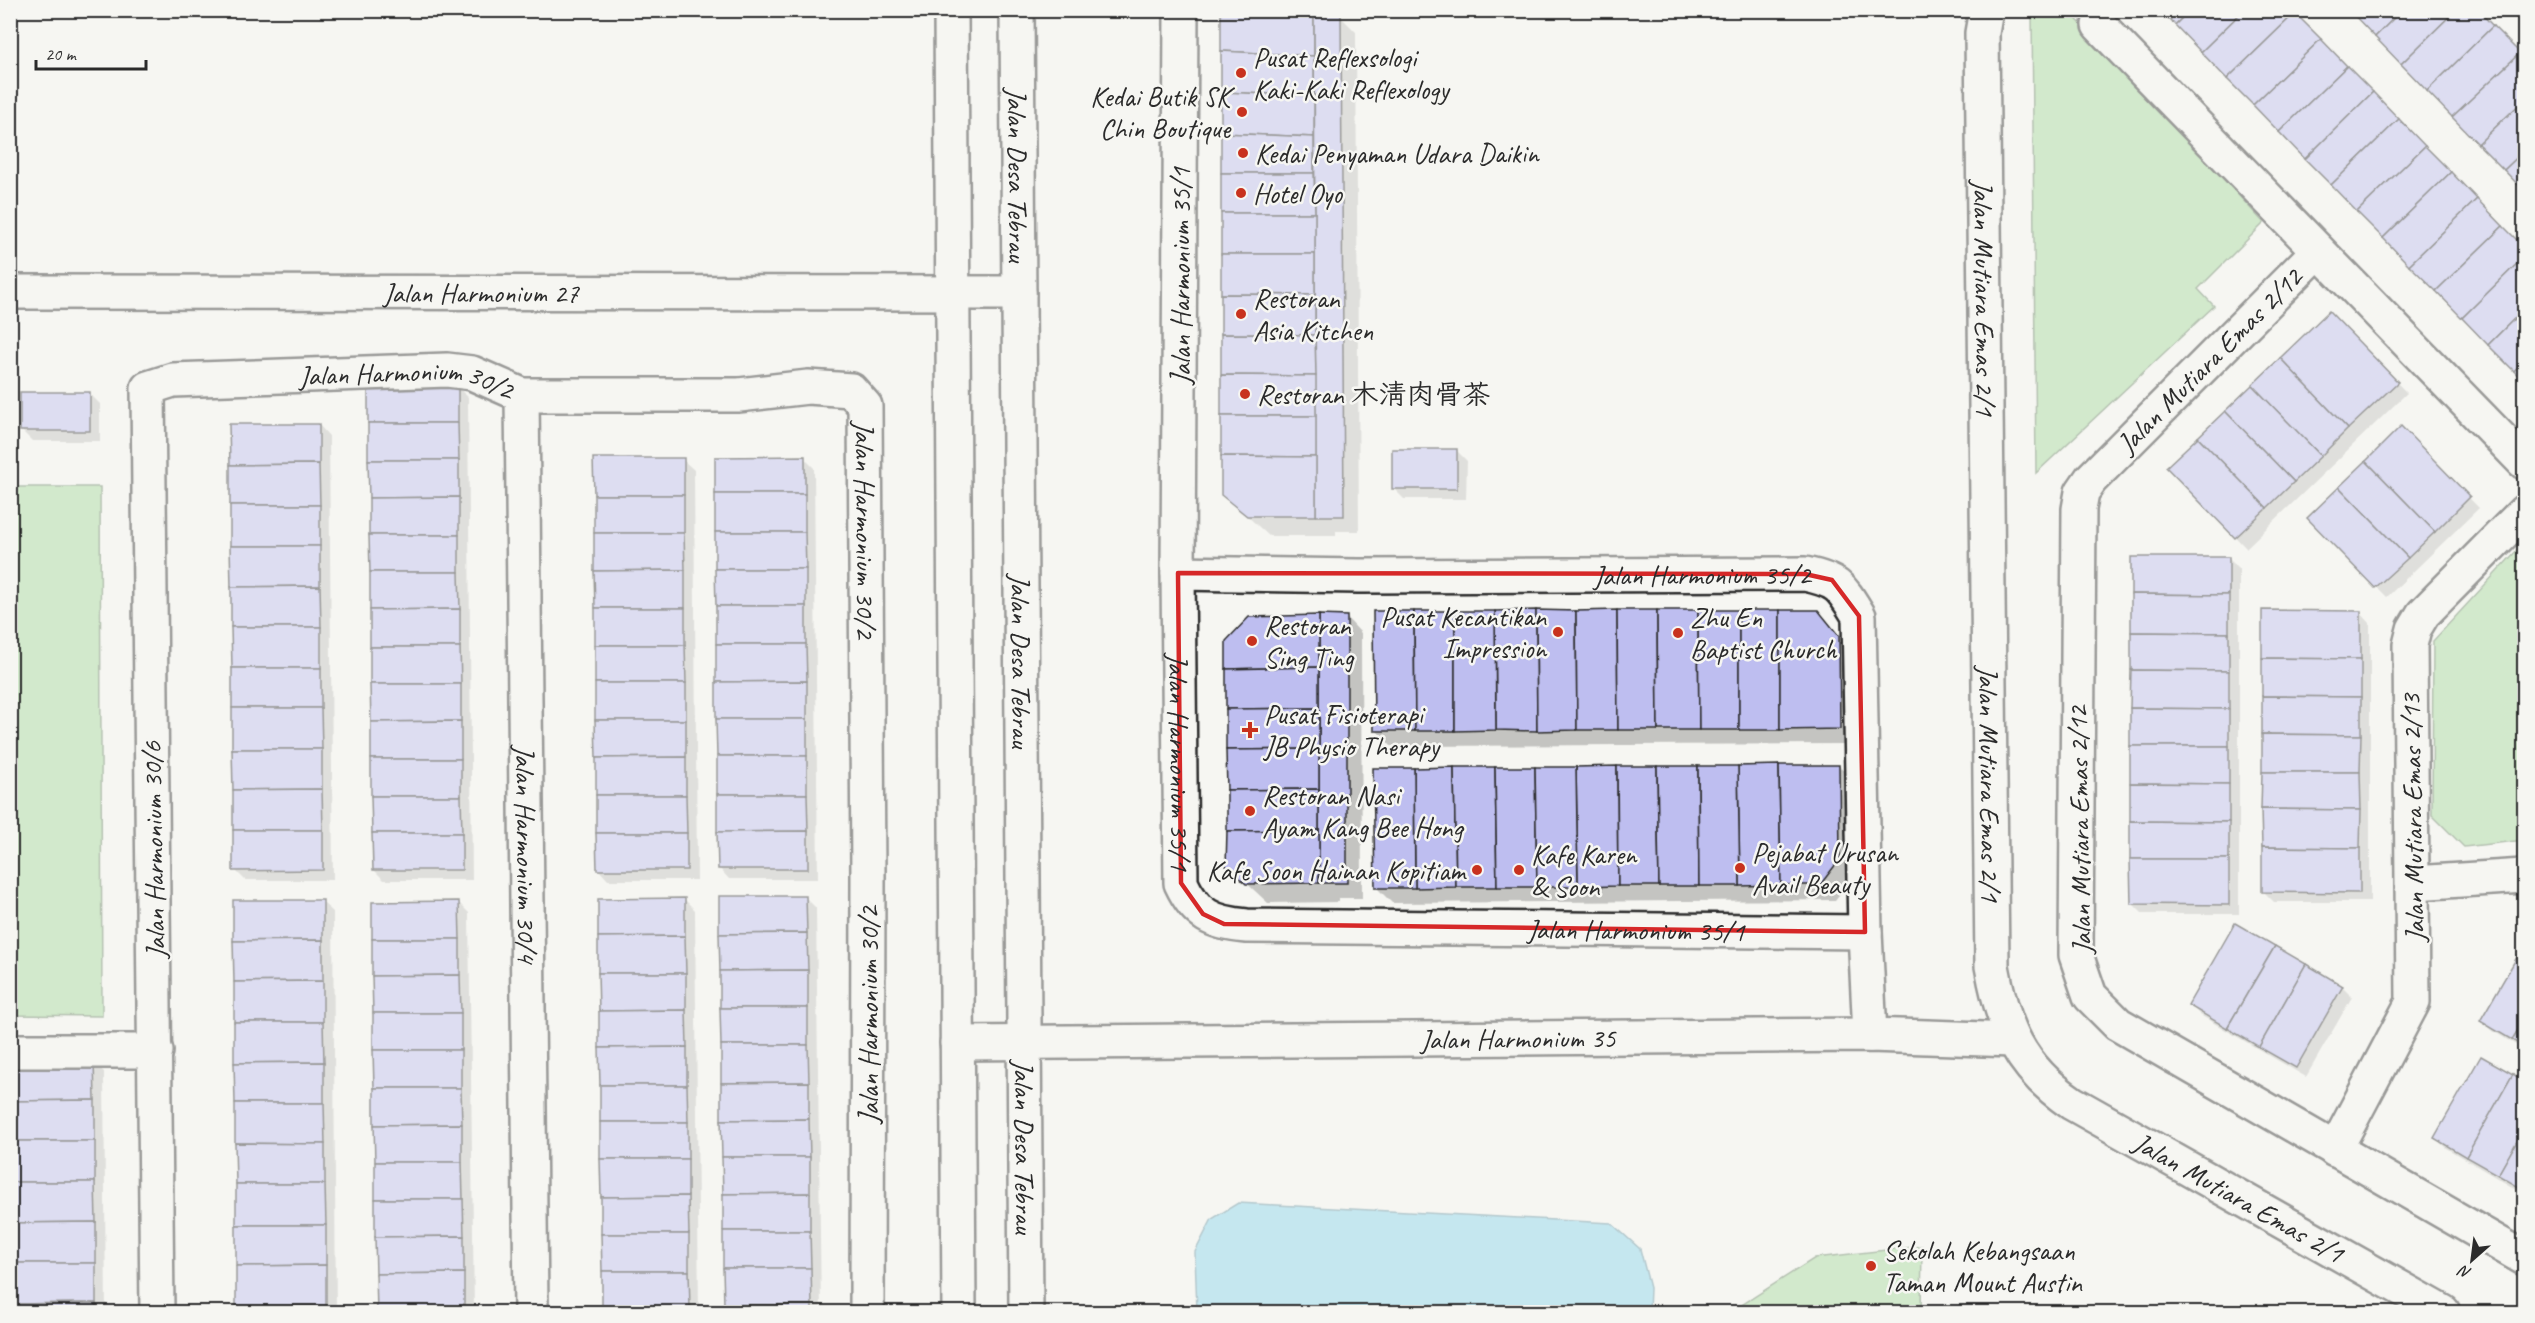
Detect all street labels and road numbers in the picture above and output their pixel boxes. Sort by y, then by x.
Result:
street label: Jalan Desa Tebrau [1000,86,1036,264]
street label: Jalan Harmonium 35/1 [1163,166,1198,387]
street label: Jalan Mutiara Emas 2/1 [1966,178,2003,417]
street label: Jalan Mutiara Emas 2/12 [2108,259,2311,462]
street label: Jalan Harmonium 27 [381,275,580,311]
street label: Jalan Harmonium 30/2 [296,353,521,408]
street label: Jalan Harmonium 30/2 [847,419,883,641]
street label: Jalan Harmonium 35/2 [1591,557,1813,593]
street label: Jalan Desa Tebrau [1003,572,1039,750]
street label: Jalan Harmonium 35/1 [1161,651,1198,872]
street label: Jalan Mutiara Emas 2/1 [1971,664,2008,903]
street label: Jalan Mutiara Emas 2/13 [2393,691,2432,944]
street label: Jalan Mutiara Emas 2/12 [2060,703,2099,956]
street label: Jalan Harmonium 30/6 [134,740,173,961]
street label: Jalan Harmonium 30/4 [507,743,545,965]
street label: Jalan Harmonium 30/2 [851,904,886,1126]
street label: Jalan Harmonium 35/1 [1525,912,1746,949]
street label: Jalan Harmonium 35 [1418,1020,1617,1057]
street label: Jalan Desa Tebrau [1006,1058,1042,1236]
street label: Jalan Mutiara Emas 2/1 [2126,1123,2351,1271]

